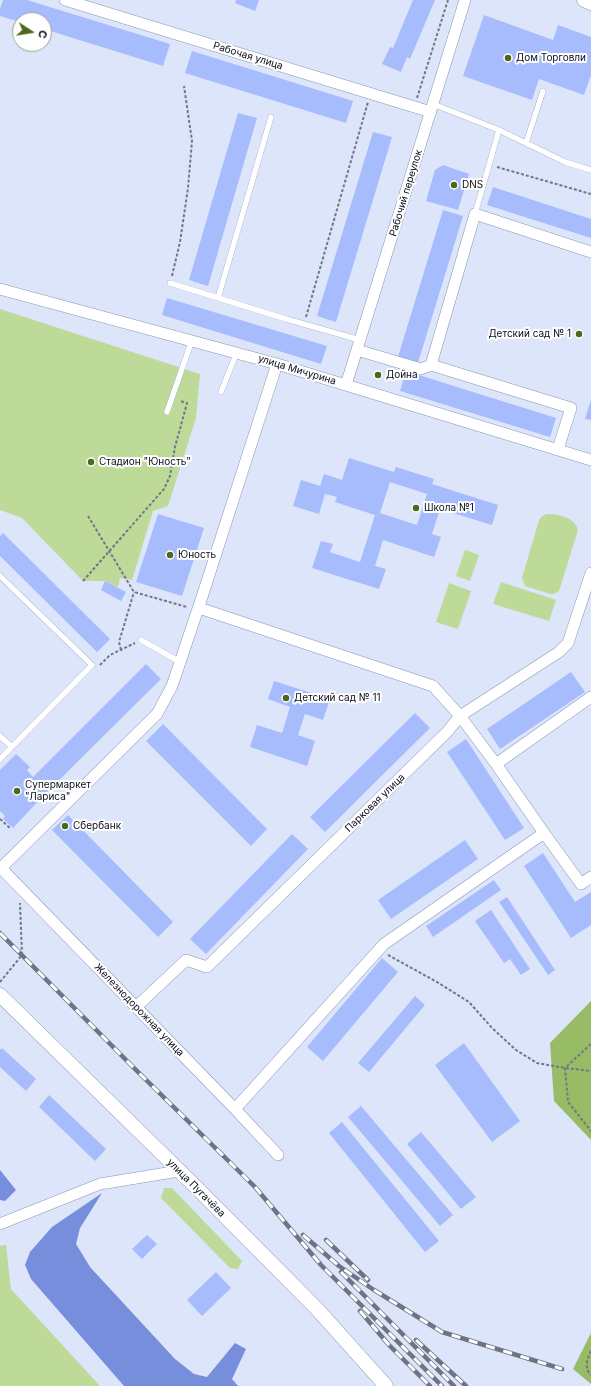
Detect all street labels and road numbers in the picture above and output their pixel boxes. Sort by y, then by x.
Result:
street label: Рабочая улица [212,40,284,72]
street label: Рабочий переулок [387,148,425,238]
street label: улица Мичурина [257,352,337,388]
street label: Парковая улица [343,771,407,835]
street label: Железнодорожная улица [92,961,186,1059]
street label: улица Пугачёва [164,1156,228,1220]

